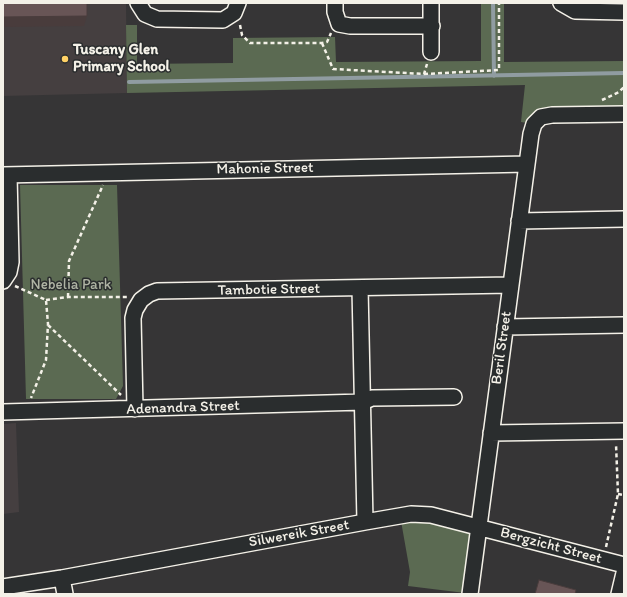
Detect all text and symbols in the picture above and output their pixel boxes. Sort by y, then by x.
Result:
place label: Tuscany Glen Primary School [73,41,170,76]
marker: Tuscany Glen Primary School [60,54,70,64]
street label: Mahonie Street [216,159,314,179]
park label: Nebelia Park [31,276,111,294]
street label: Tambotie Street [218,280,320,300]
street label: Beril Street [488,310,516,386]
street label: Adenandra Street [126,397,240,419]
street label: Silwereik Street [247,516,351,552]
street label: Bergzicht Street [498,524,604,568]

